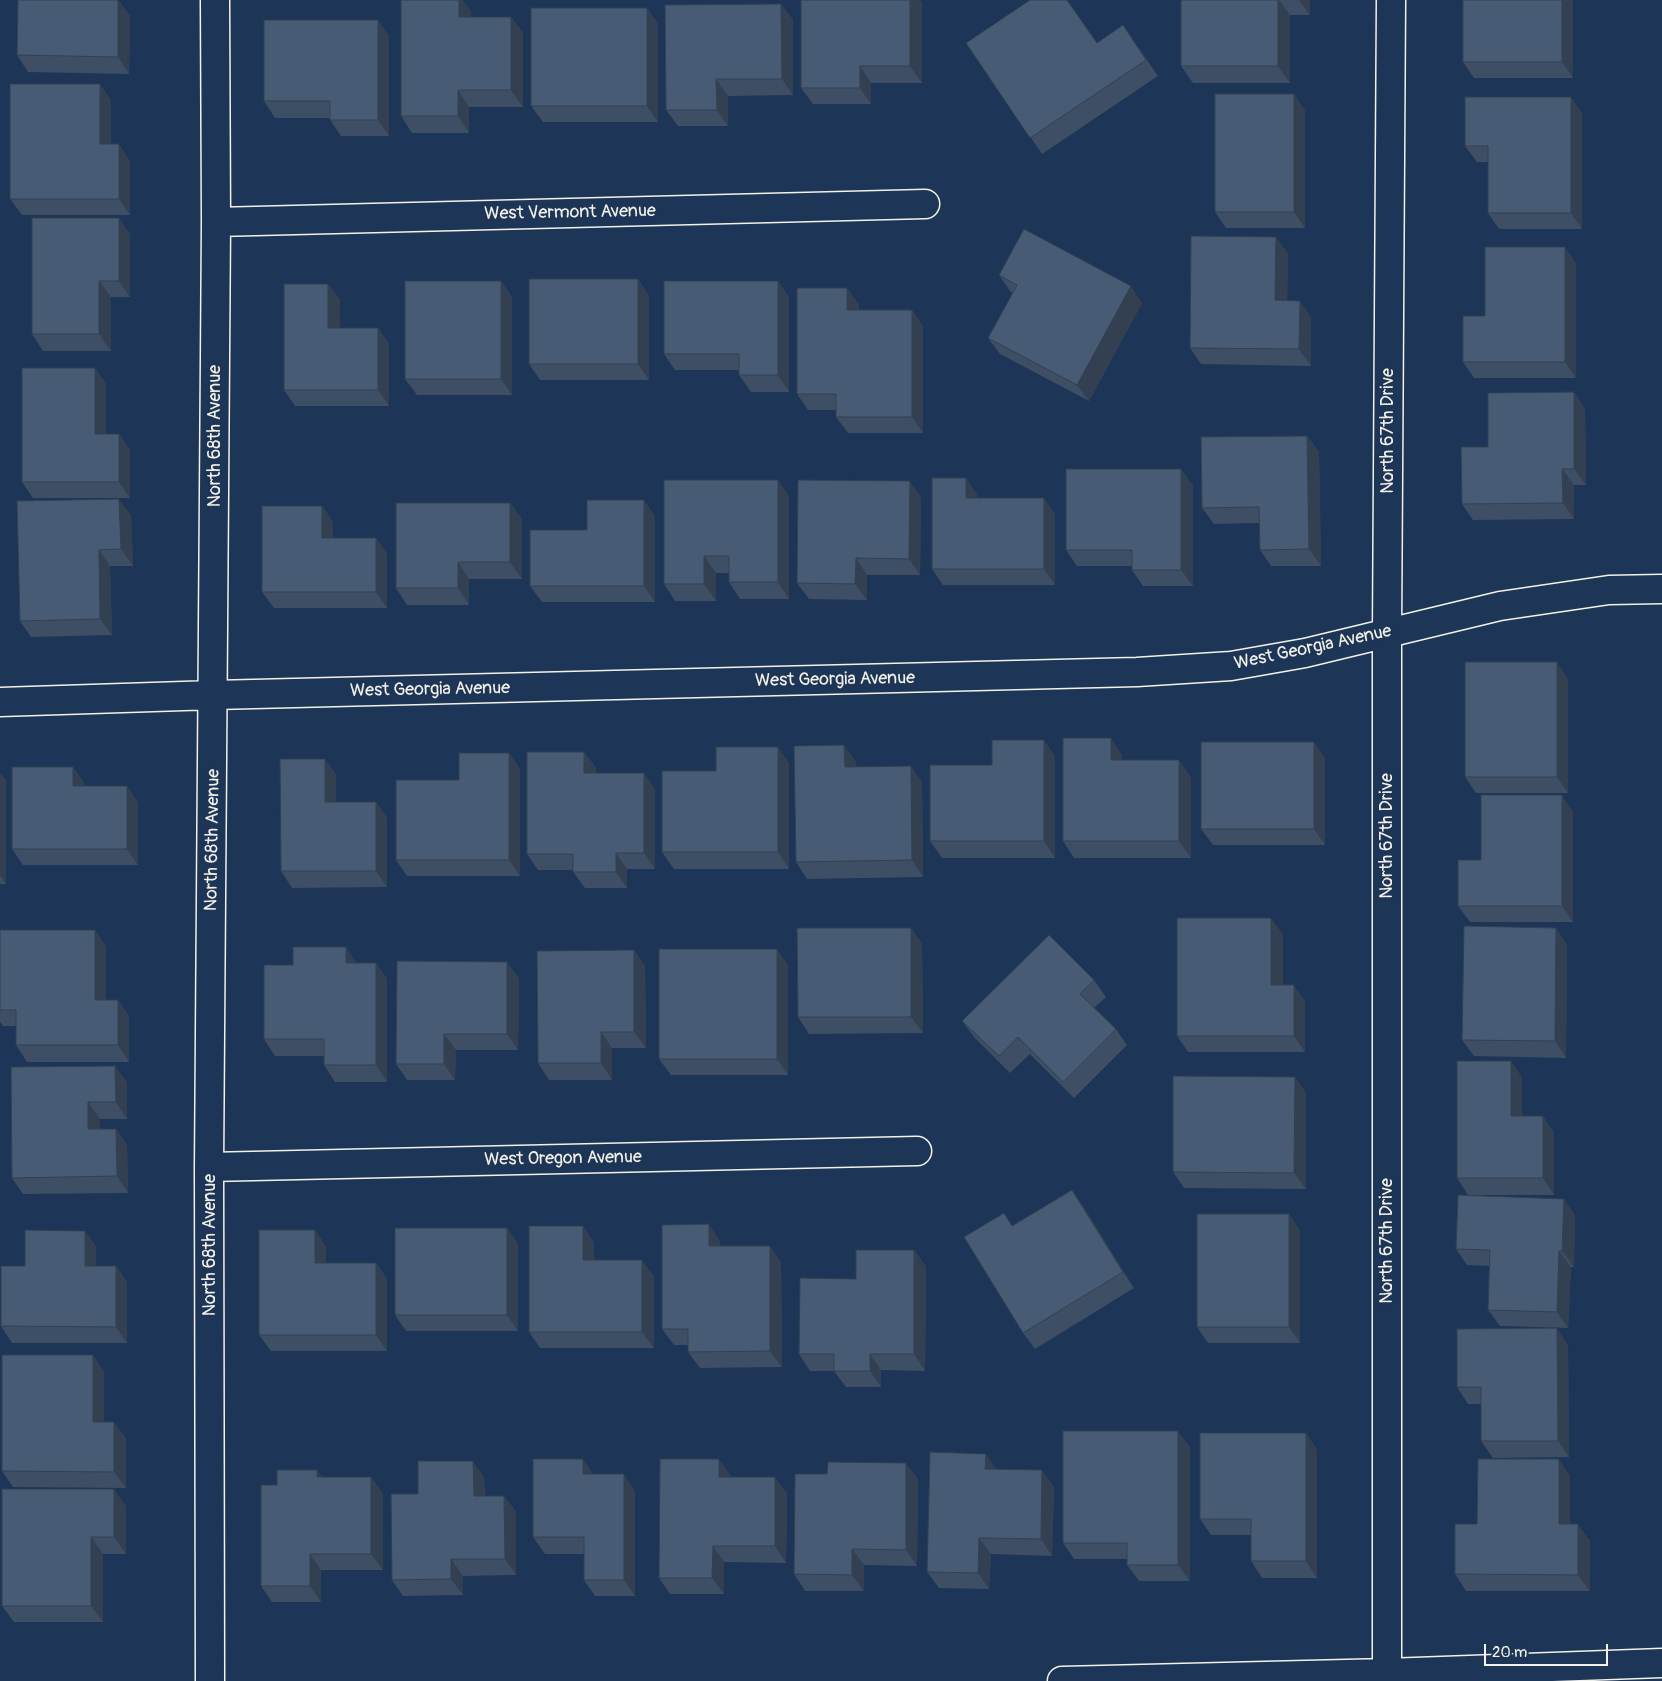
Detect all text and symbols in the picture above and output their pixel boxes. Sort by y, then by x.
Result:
street label: West Vermont Avenue [484,201,656,225]
street label: North 68th Avenue [204,365,226,507]
street label: North 67th Drive [1377,368,1399,494]
street label: West Georgia Avenue [1232,621,1394,675]
street label: West Georgia Avenue [755,668,915,692]
street label: West Georgia Avenue [350,678,510,702]
street label: North 68th Avenue [201,769,225,911]
street label: North 67th Drive [1376,773,1398,899]
street label: West Oregon Avenue [484,1147,642,1171]
street label: North 68th Avenue [199,1174,221,1316]
street label: North 67th Drive [1376,1178,1398,1304]
scale bar [1487,1634,1611,1666]
text: 20 m [1492,1643,1527,1662]

